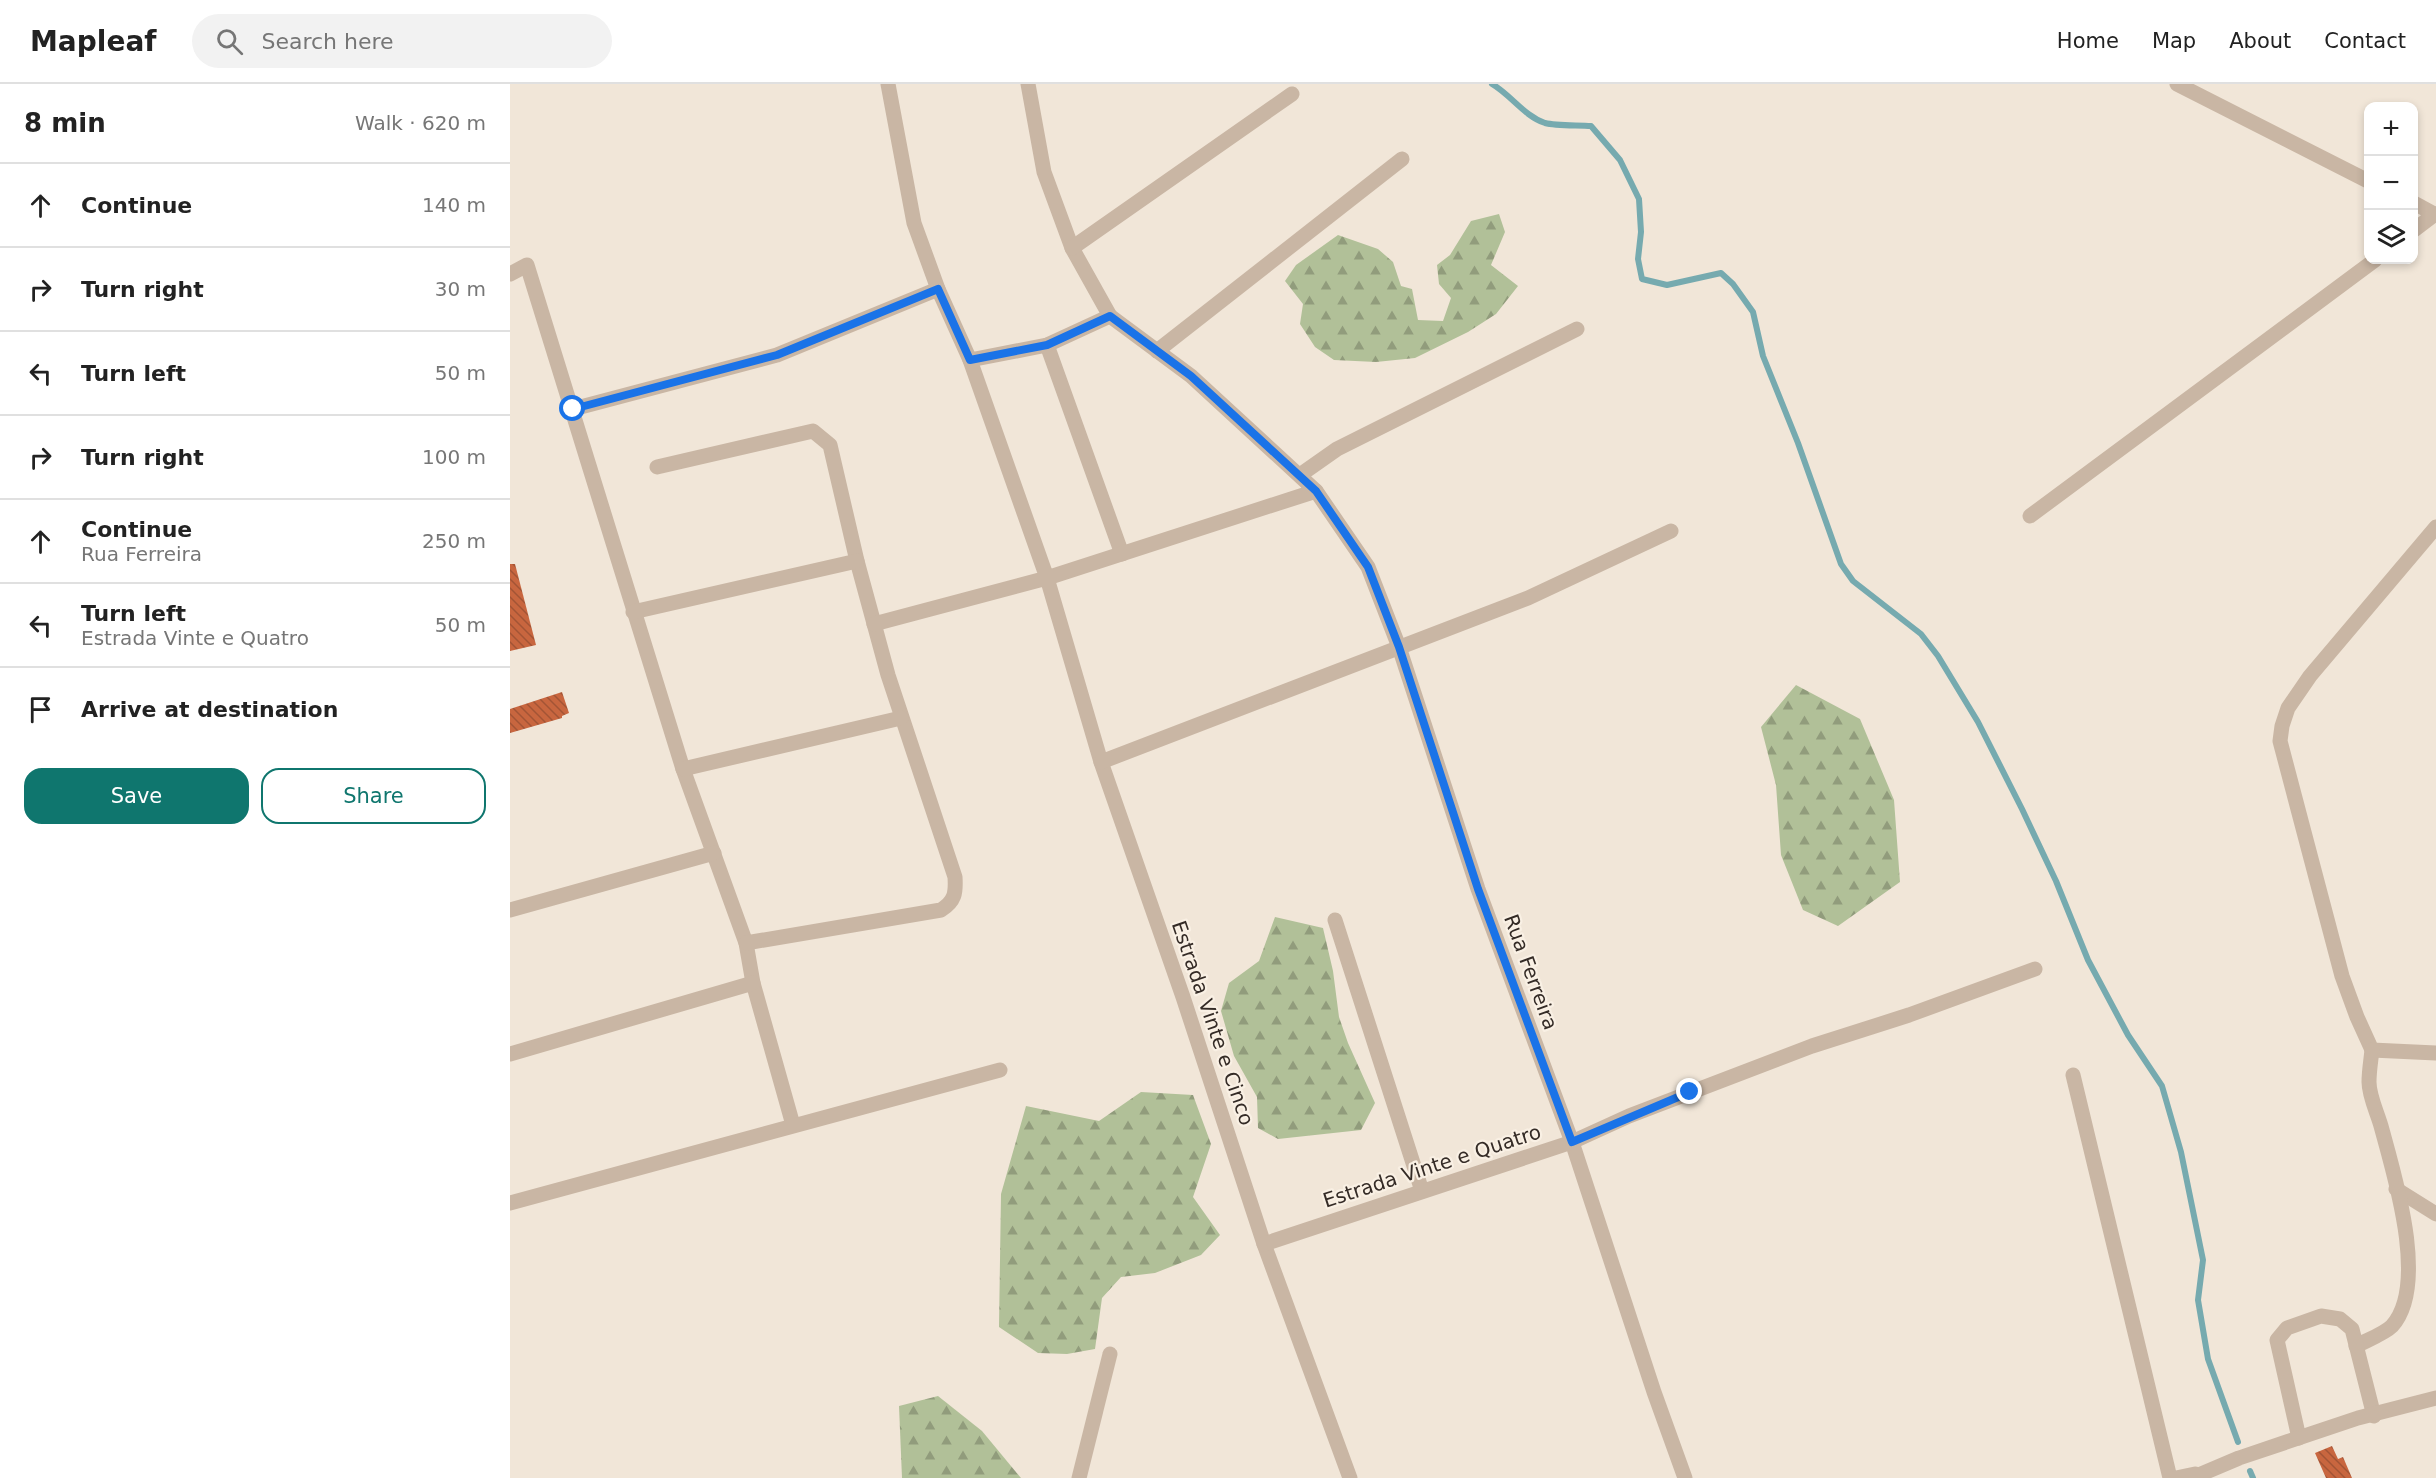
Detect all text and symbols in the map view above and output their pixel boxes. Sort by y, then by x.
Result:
search box [192,14,612,68]
text: Mapleaf [30,25,156,58]
icon: search [213,25,246,58]
text: Search here [261,29,394,54]
text: Home [2057,29,2119,53]
text: Map [2152,29,2196,53]
text: About [2229,29,2291,53]
text: Contact [2324,29,2406,53]
map controls [2364,102,2418,264]
button: + [2364,102,2418,156]
text: 8 min [24,108,106,138]
text: Walk · 620 m [355,111,486,135]
button: − [2364,156,2418,210]
icon: ahead [24,189,57,222]
text: Continue [81,193,192,218]
text: 140 m [422,193,486,217]
button: layers [2364,210,2418,264]
icon: right [24,273,57,306]
text: Turn right [81,277,204,302]
text: 30 m [435,277,486,301]
icon: left [24,357,57,390]
text: Turn left [81,361,186,386]
text: 50 m [435,361,486,385]
route start [559,395,585,421]
icon: right [24,441,57,474]
text: Turn right [81,445,204,470]
text: 100 m [422,445,486,469]
text: Continue [81,517,192,542]
icon: ahead [24,525,57,558]
text: 250 m [422,529,486,553]
text: Rua Ferreira [81,542,202,566]
text: Turn left [81,601,186,626]
icon: left [24,609,57,642]
text: 50 m [435,613,486,637]
text: Estrada Vinte e Quatro [81,626,309,650]
icon: arrive [24,693,57,726]
text: Arrive at destination [81,697,338,722]
button: Save [24,768,249,824]
button: Share [261,768,486,824]
street label: Rua Ferreira [1499,911,1563,1033]
street label: Estrada Vinte e Cinco [1167,918,1259,1128]
route end [1676,1078,1702,1104]
street label: Estrada Vinte e Quatro [1320,1119,1544,1213]

